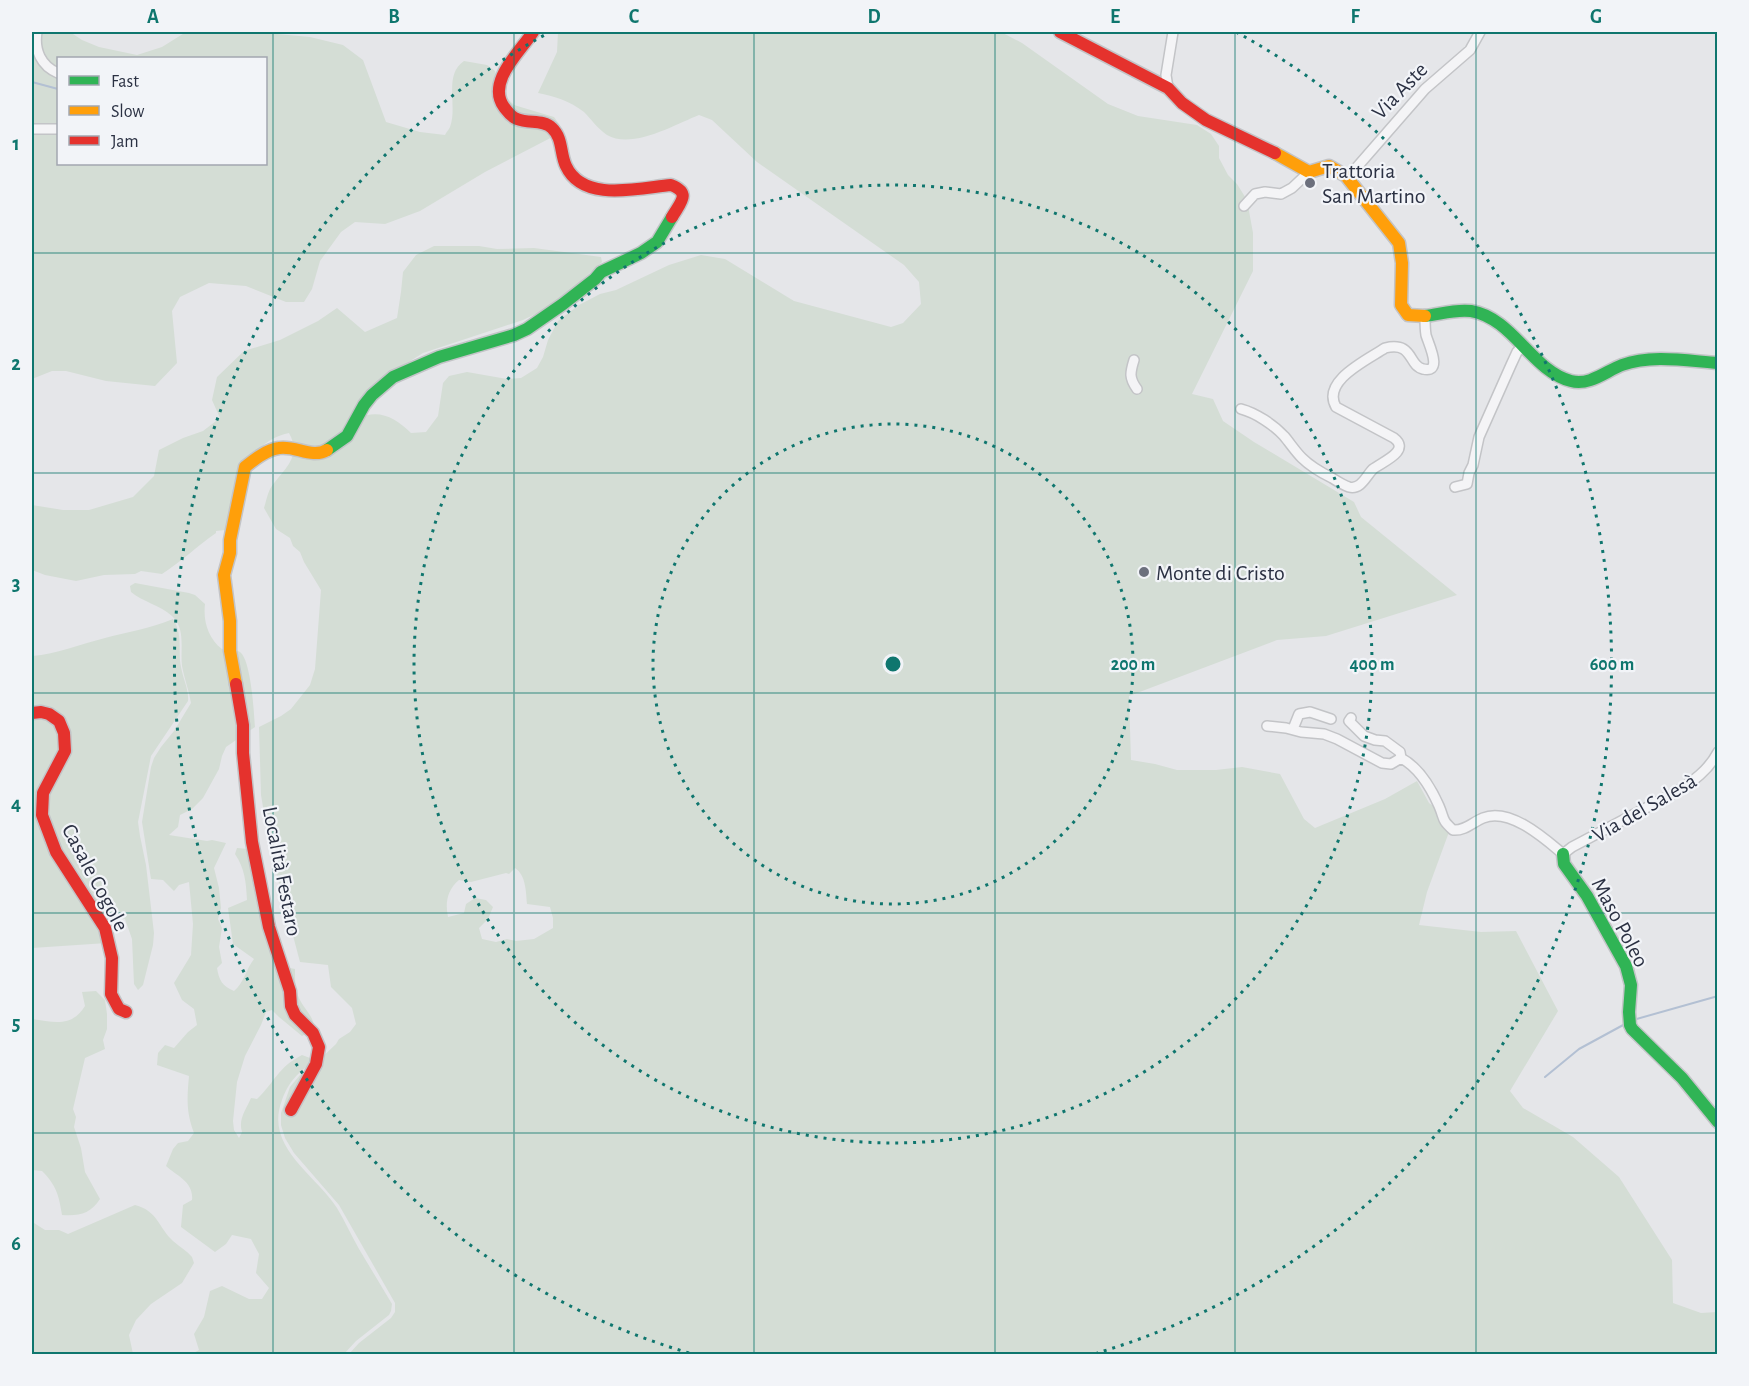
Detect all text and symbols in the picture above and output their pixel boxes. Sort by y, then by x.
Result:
text: A [147,7,159,27]
text: B [388,7,400,27]
text: C [629,7,640,27]
text: D [867,7,881,27]
text: E [1110,7,1120,27]
text: F [1350,7,1360,27]
text: G [1590,7,1602,27]
legend [57,57,267,165]
street label: Via Aste [1368,58,1432,123]
text: Fast [111,73,139,91]
text: Slow [111,103,144,121]
text: Jam [111,133,139,151]
text: 1 [12,134,20,154]
place label: Trattoria San Martino [1322,160,1426,207]
marker: Trattoria San Martino [1303,176,1317,190]
text: 2 [11,354,21,374]
place label: Monte di Cristo [1156,562,1285,584]
marker: Monte di Cristo [1137,565,1151,579]
text: 3 [12,574,20,594]
centre of rings [883,654,903,674]
text: 200 m [1111,656,1155,674]
text: 400 m [1349,656,1395,674]
text: 600 m [1590,656,1634,674]
street label: Via del Salesà [1589,769,1700,846]
text: 4 [11,794,21,814]
street label: Località Festaro [259,805,305,938]
street label: Casale Cogole [58,820,133,935]
street label: Maso Poleo [1587,874,1653,971]
text: 5 [12,1014,20,1034]
text: 6 [11,1234,21,1254]

